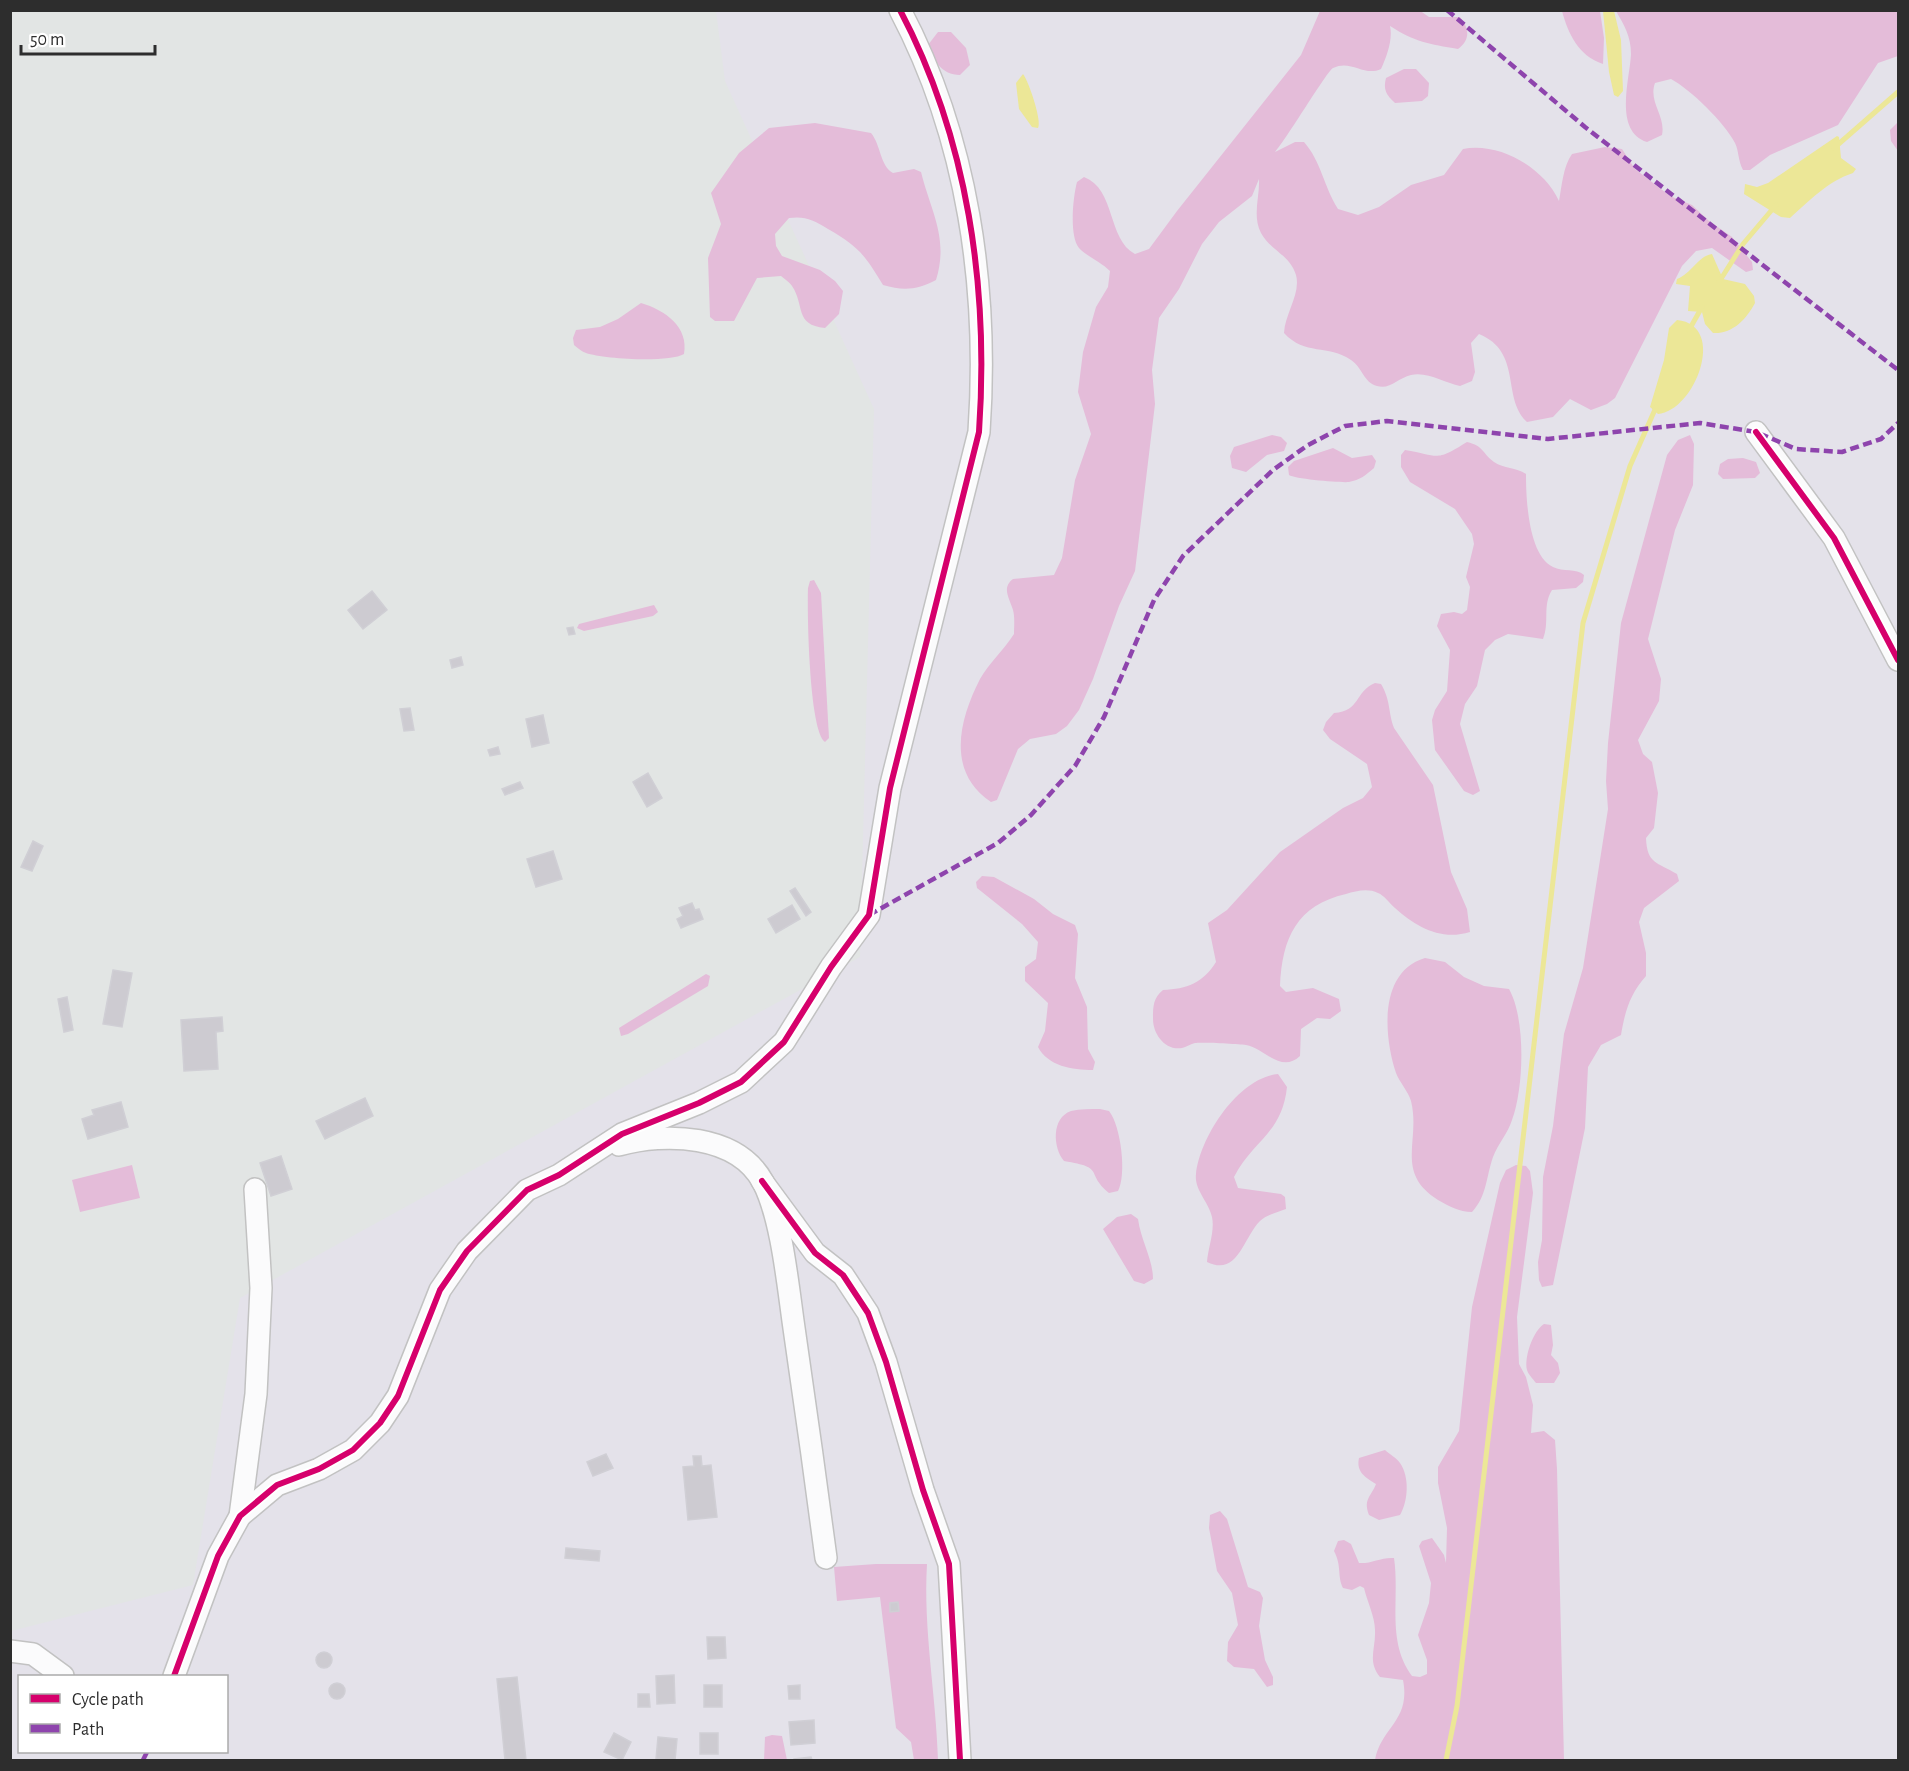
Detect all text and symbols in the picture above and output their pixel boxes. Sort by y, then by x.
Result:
scale bar [21,18,154,56]
text: 50 m [30,31,64,49]
legend [18,1675,228,1753]
text: Cycle path [72,1691,144,1709]
text: Path [72,1721,104,1739]

